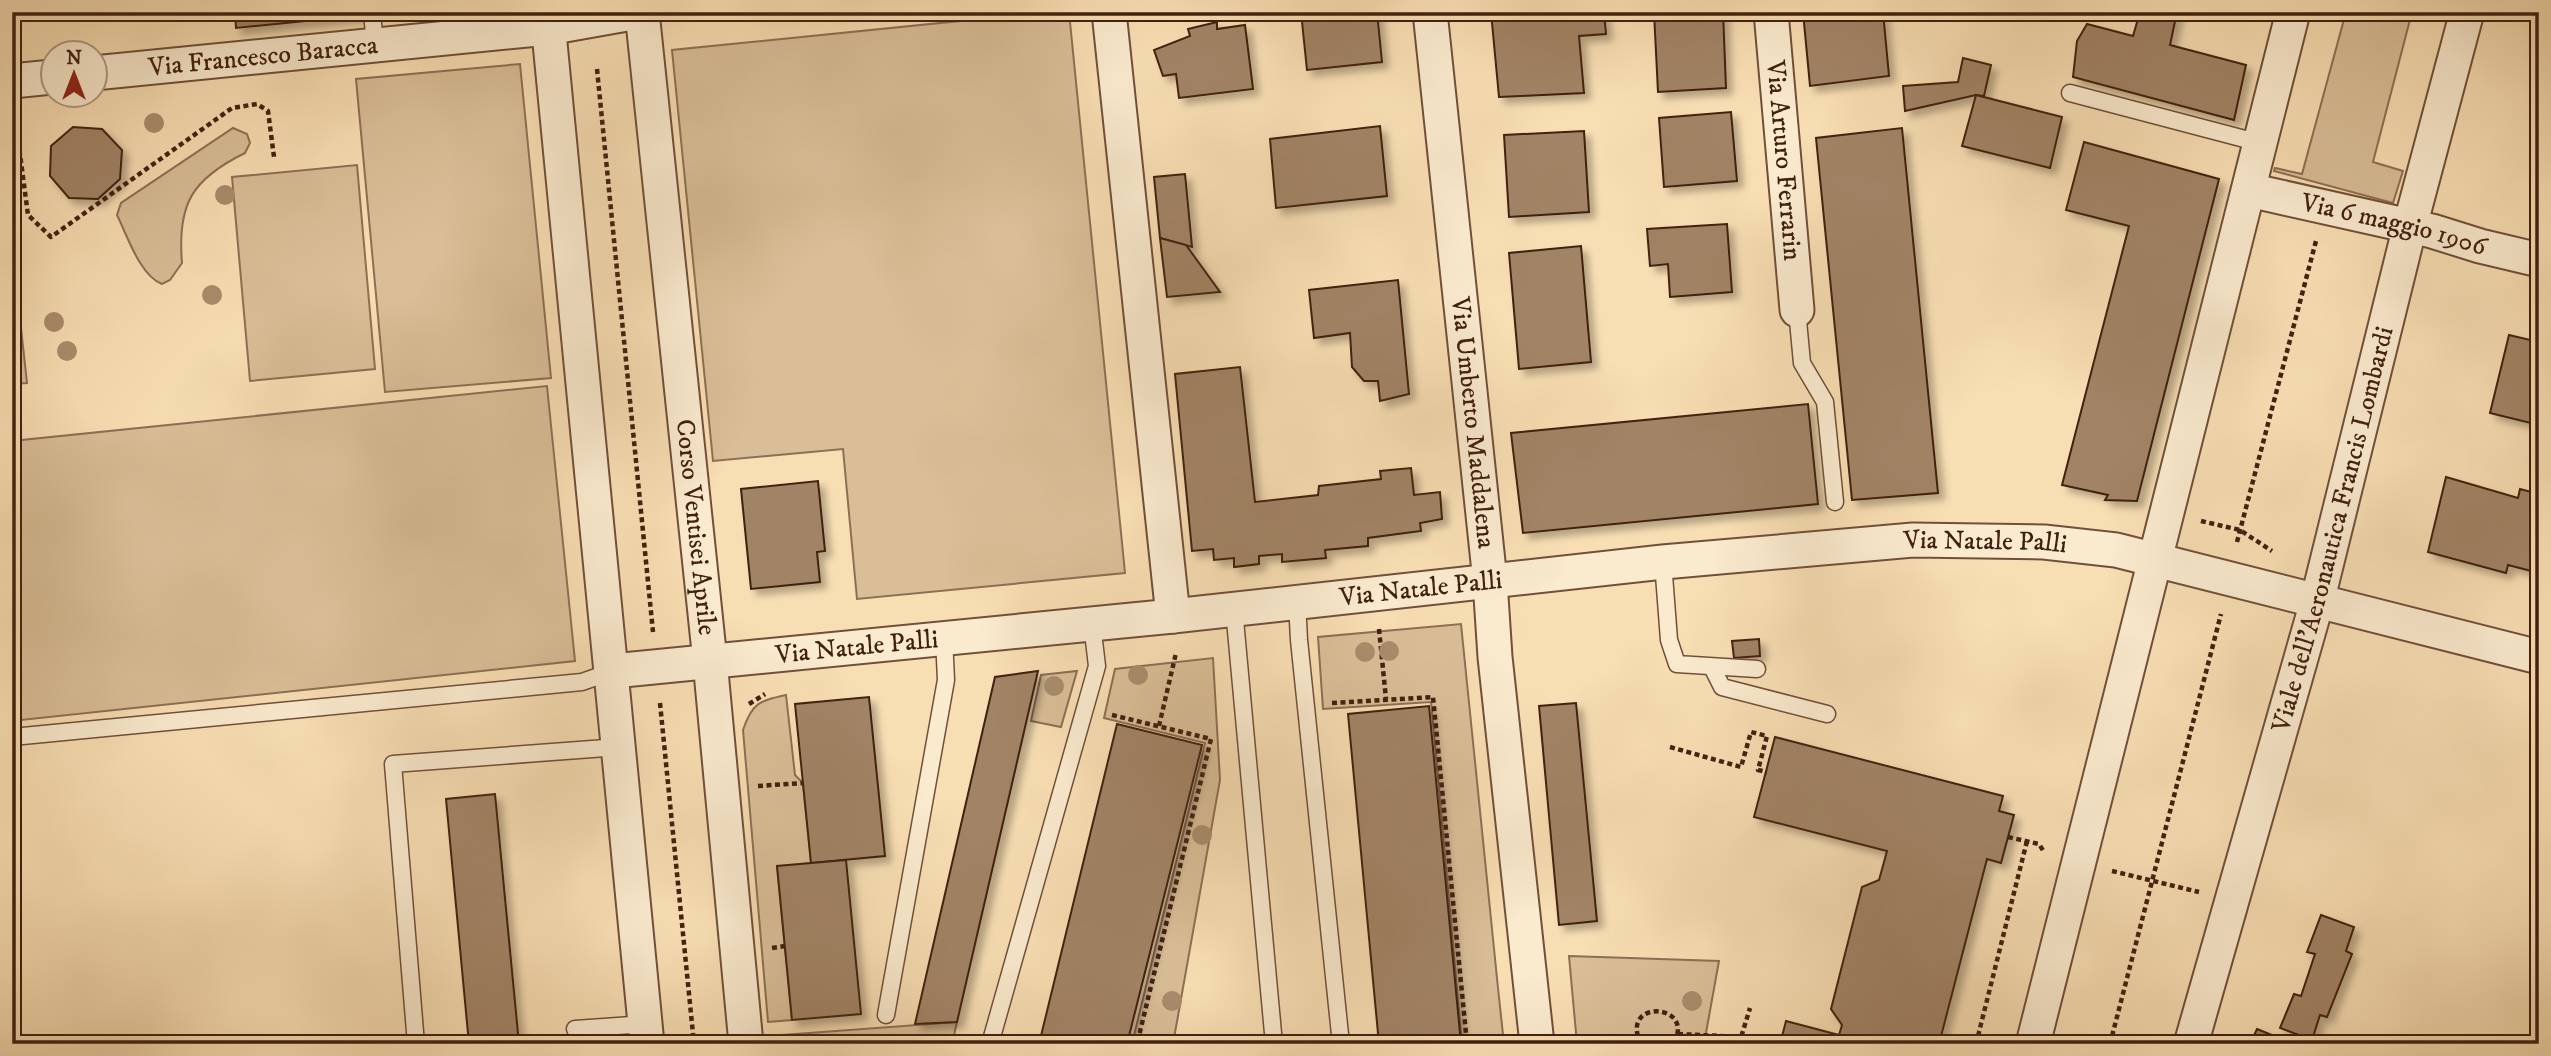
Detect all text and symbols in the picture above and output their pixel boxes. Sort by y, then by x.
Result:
street label: Via Francesco Baracca [146,28,379,84]
north arrow [38,38,108,108]
text: N [66,47,82,70]
street label: Via Arturo Ferrarin [1759,58,1809,262]
street label: Via 6 maggio 1906 [2297,186,2492,264]
street label: Via Umberto Maddalena [1444,294,1503,550]
street label: Viale dell'Aeronautica Francis Lombardi [2264,323,2401,737]
street label: Corso Ventisei Aprile [668,418,724,637]
street label: Via Natale Palli [1901,523,2069,561]
street label: Via Natale Palli [1337,563,1504,614]
street label: Via Natale Palli [773,623,940,672]

